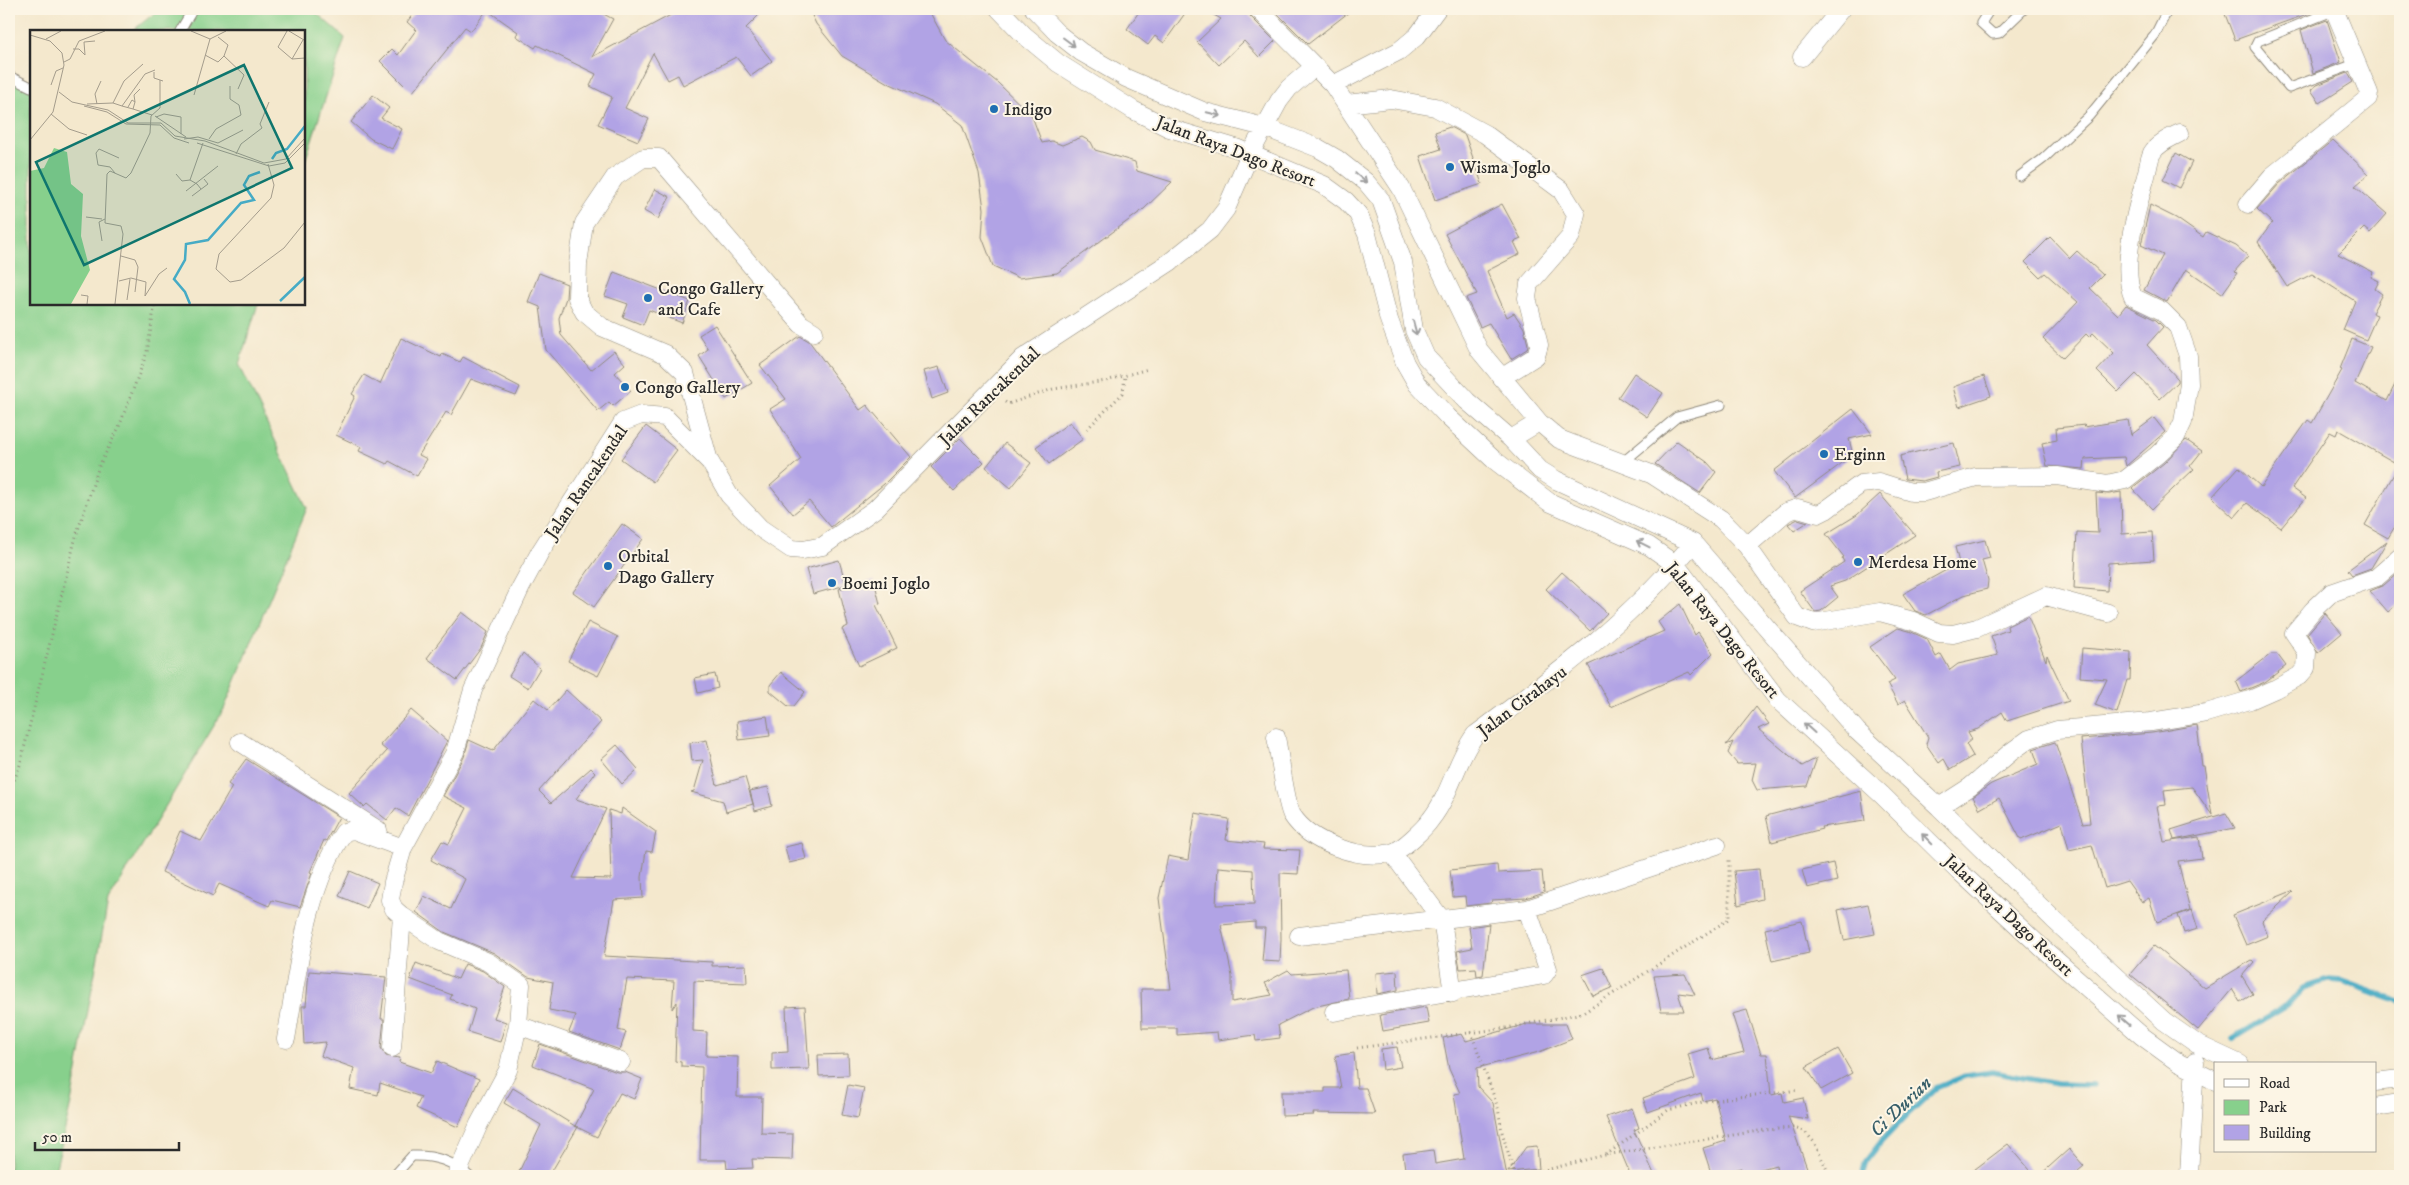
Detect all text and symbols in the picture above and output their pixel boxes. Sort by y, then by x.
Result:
inset map [30,30,305,305]
one-way arrow [1062,37,1075,48]
place label: Indigo [1004,99,1052,121]
marker: Indigo [988,103,1000,115]
one-way arrow [1205,110,1221,119]
street label: Jalan Raya Dago Resort [1151,111,1319,193]
place label: Wisma Joglo [1459,157,1551,179]
marker: Wisma Joglo [1444,161,1456,173]
one-way arrow [1355,172,1368,184]
place label: Congo Gallery and Cafe [658,278,764,321]
marker: Congo Gallery and Cafe [642,292,654,304]
one-way arrow [1411,319,1420,335]
street label: Jalan Rancakendal [933,342,1046,452]
place label: Congo Gallery [635,377,741,399]
marker: Congo Gallery [619,381,631,393]
street label: Jalan Rancakendal [539,421,633,545]
place label: Erginn [1834,444,1886,466]
marker: Erginn [1818,448,1830,460]
one-way arrow [1636,539,1651,548]
place label: Orbital Dago Gallery [618,546,715,589]
place label: Merdesa Home [1868,552,1977,574]
street label: Jalan Raya Dago Resort [1659,556,1784,704]
marker: Merdesa Home [1852,556,1864,568]
marker: Orbital Dago Gallery [602,560,614,572]
place label: Boemi Joglo [842,573,930,595]
marker: Boemi Joglo [826,577,838,589]
street label: Jalan Cirahayu [1472,661,1572,744]
one-way arrow [1803,722,1816,734]
one-way arrow [1921,833,1933,845]
street label: Jalan Raya Dago Resort [1937,849,2078,982]
one-way arrow [2118,1014,2131,1026]
legend [2214,1062,2376,1152]
water label: Ci Durian [1865,1072,1937,1142]
text: Road [2259,1074,2291,1093]
text: Park [2259,1098,2288,1117]
scale bar [35,1120,179,1152]
text: Building [2259,1124,2311,1143]
text: 50 m [42,1128,72,1147]

